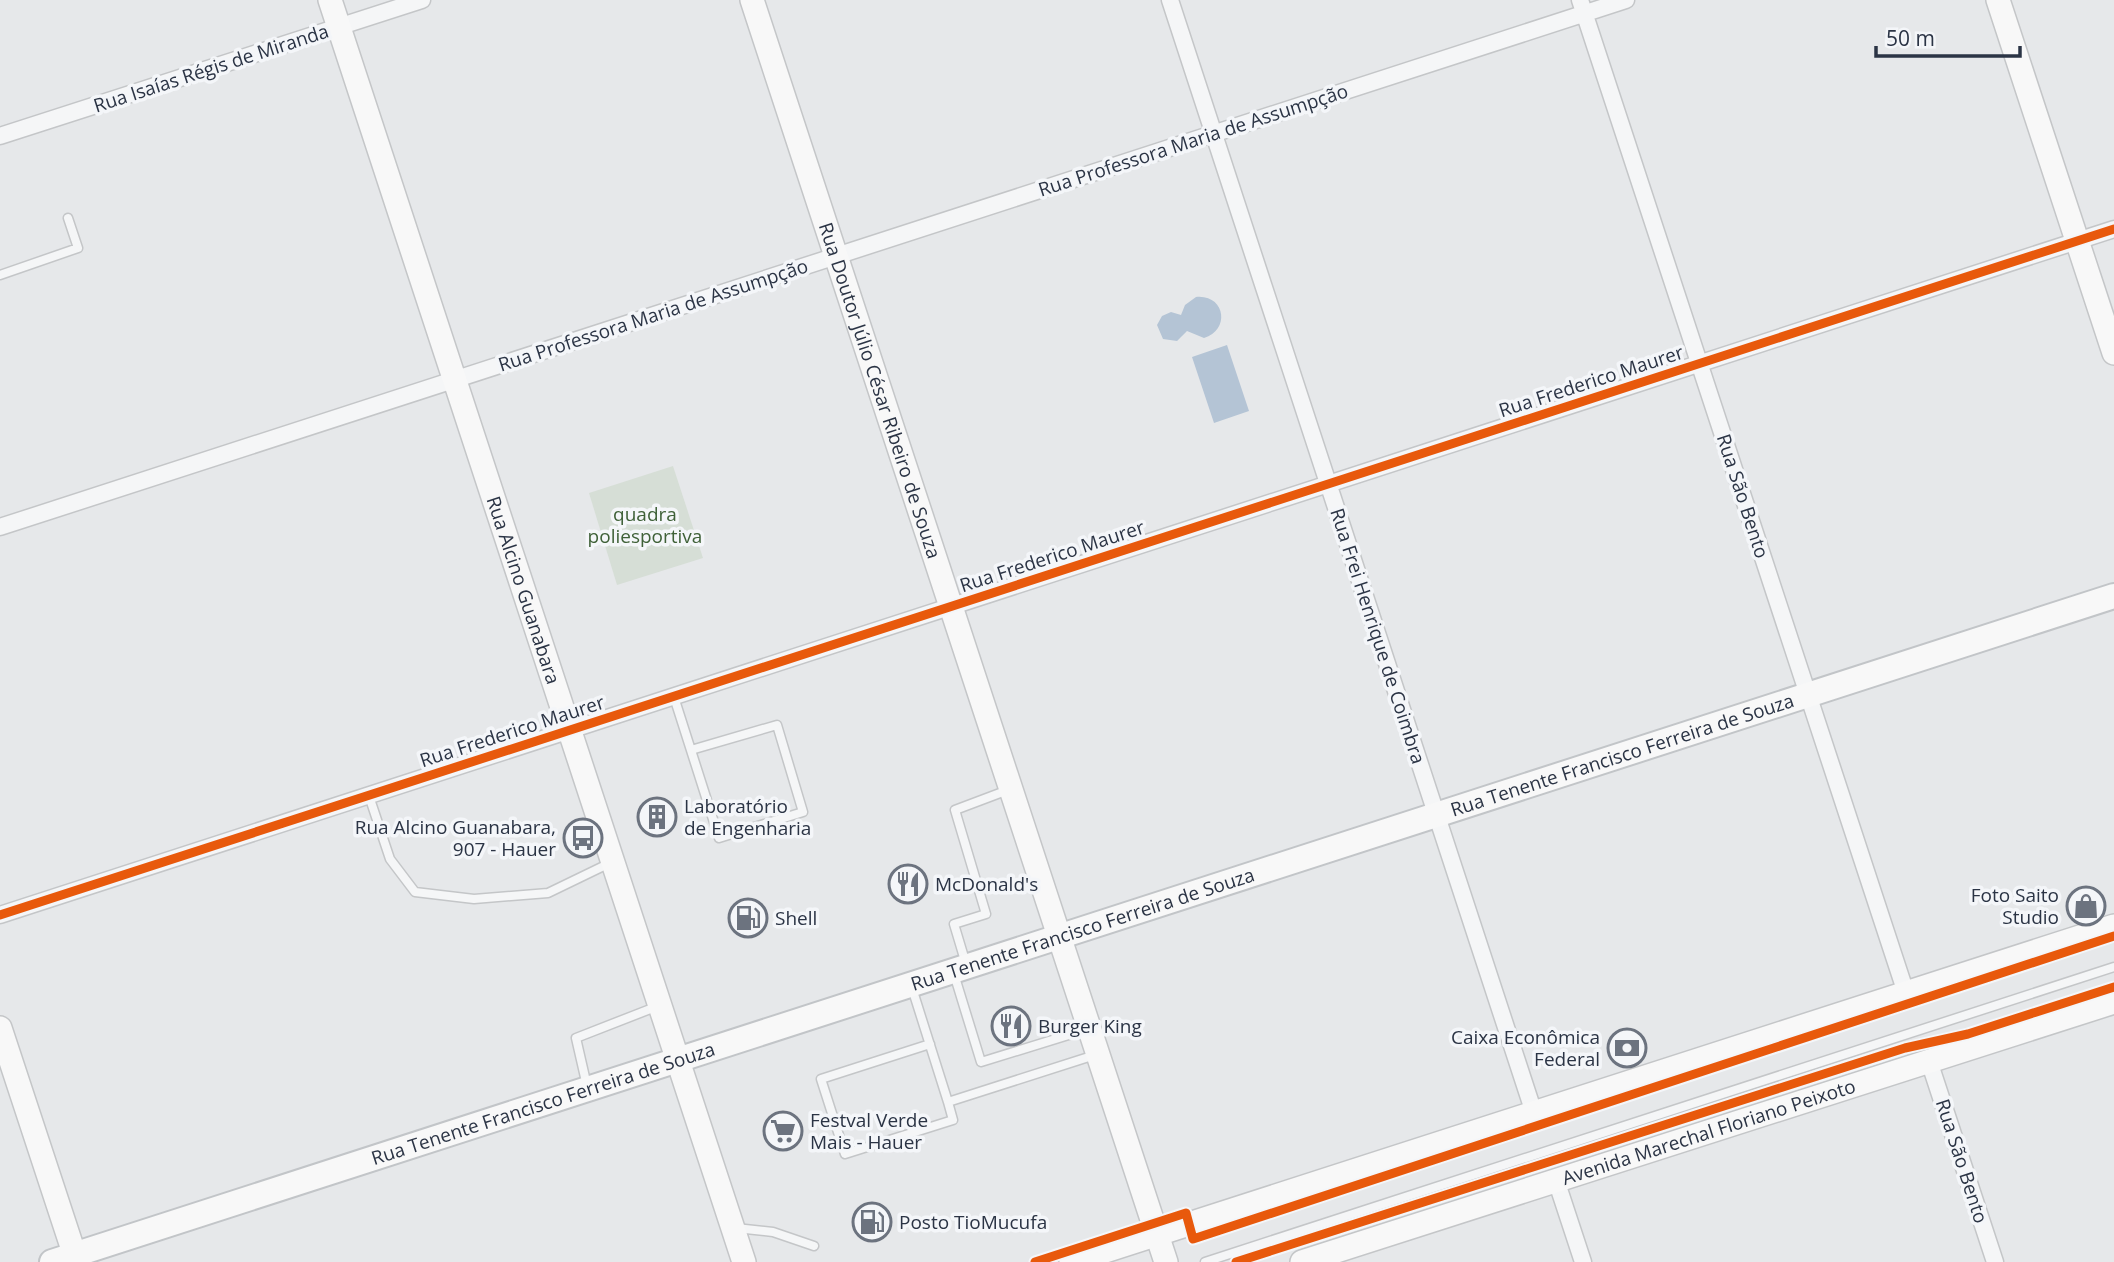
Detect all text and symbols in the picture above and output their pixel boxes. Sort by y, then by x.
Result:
scale bar [1876,14,2020,58]
street label: Rua Isaías Régis de Miranda [90,18,332,118]
text: 50 m [1886,24,1935,52]
street label: Rua Professora Maria de Assumpção [1035,78,1351,202]
street label: Rua Doutor Júlio César Ribeiro de Souza [813,219,947,562]
street label: Rua Professora Maria de Assumpção [495,253,811,377]
street label: Rua Frederico Maurer [1495,339,1687,423]
street label: Rua São Bento [1711,431,1775,561]
street label: Rua Alcino Guanabara [481,493,567,687]
park label: quadra poliesportiva [588,501,702,549]
street label: Rua Frei Henrique de Coimbra [1324,505,1432,767]
street label: Rua Frederico Maurer [956,514,1148,598]
street label: Rua Tenente Francisco Ferreira de Souza [1447,687,1797,823]
street label: Rua Frederico Maurer [416,689,608,773]
place label: Laboratório de Engenharia [684,793,811,841]
building icon: Laboratório de Engenharia [636,796,678,838]
place label: Rua Alcino Guanabara, 907 - Hauer [355,814,556,862]
bus stop icon: Rua Alcino Guanabara, 907 - Hauer [562,817,604,859]
street label: Rua Tenente Francisco Ferreira de Souza [907,861,1258,997]
restaurant icon: McDonald's [887,863,929,905]
place label: McDonald's [935,871,1038,897]
place label: Foto Saito Studio [1971,882,2059,930]
shop icon: Foto Saito Studio [2065,885,2107,927]
fuel station icon: Shell [727,897,769,939]
place label: Shell [775,905,817,931]
restaurant icon: Burger King [990,1005,1032,1047]
place label: Burger King [1038,1013,1142,1039]
place label: Caixa Econômica Federal [1451,1024,1600,1072]
bank icon: Caixa Econômica Federal [1606,1027,1648,1069]
street label: Rua Tenente Francisco Ferreira de Souza [368,1036,718,1171]
street label: Avenida Marechal Floriano Peixoto [1559,1073,1859,1191]
street label: Rua São Bento [1930,1096,1994,1226]
place label: Festval Verde Mais - Hauer [810,1107,928,1155]
supermarket icon: Festval Verde Mais - Hauer [762,1110,804,1152]
fuel station icon: Posto TioMucufa [851,1201,893,1243]
place label: Posto TioMucufa [899,1209,1047,1235]

